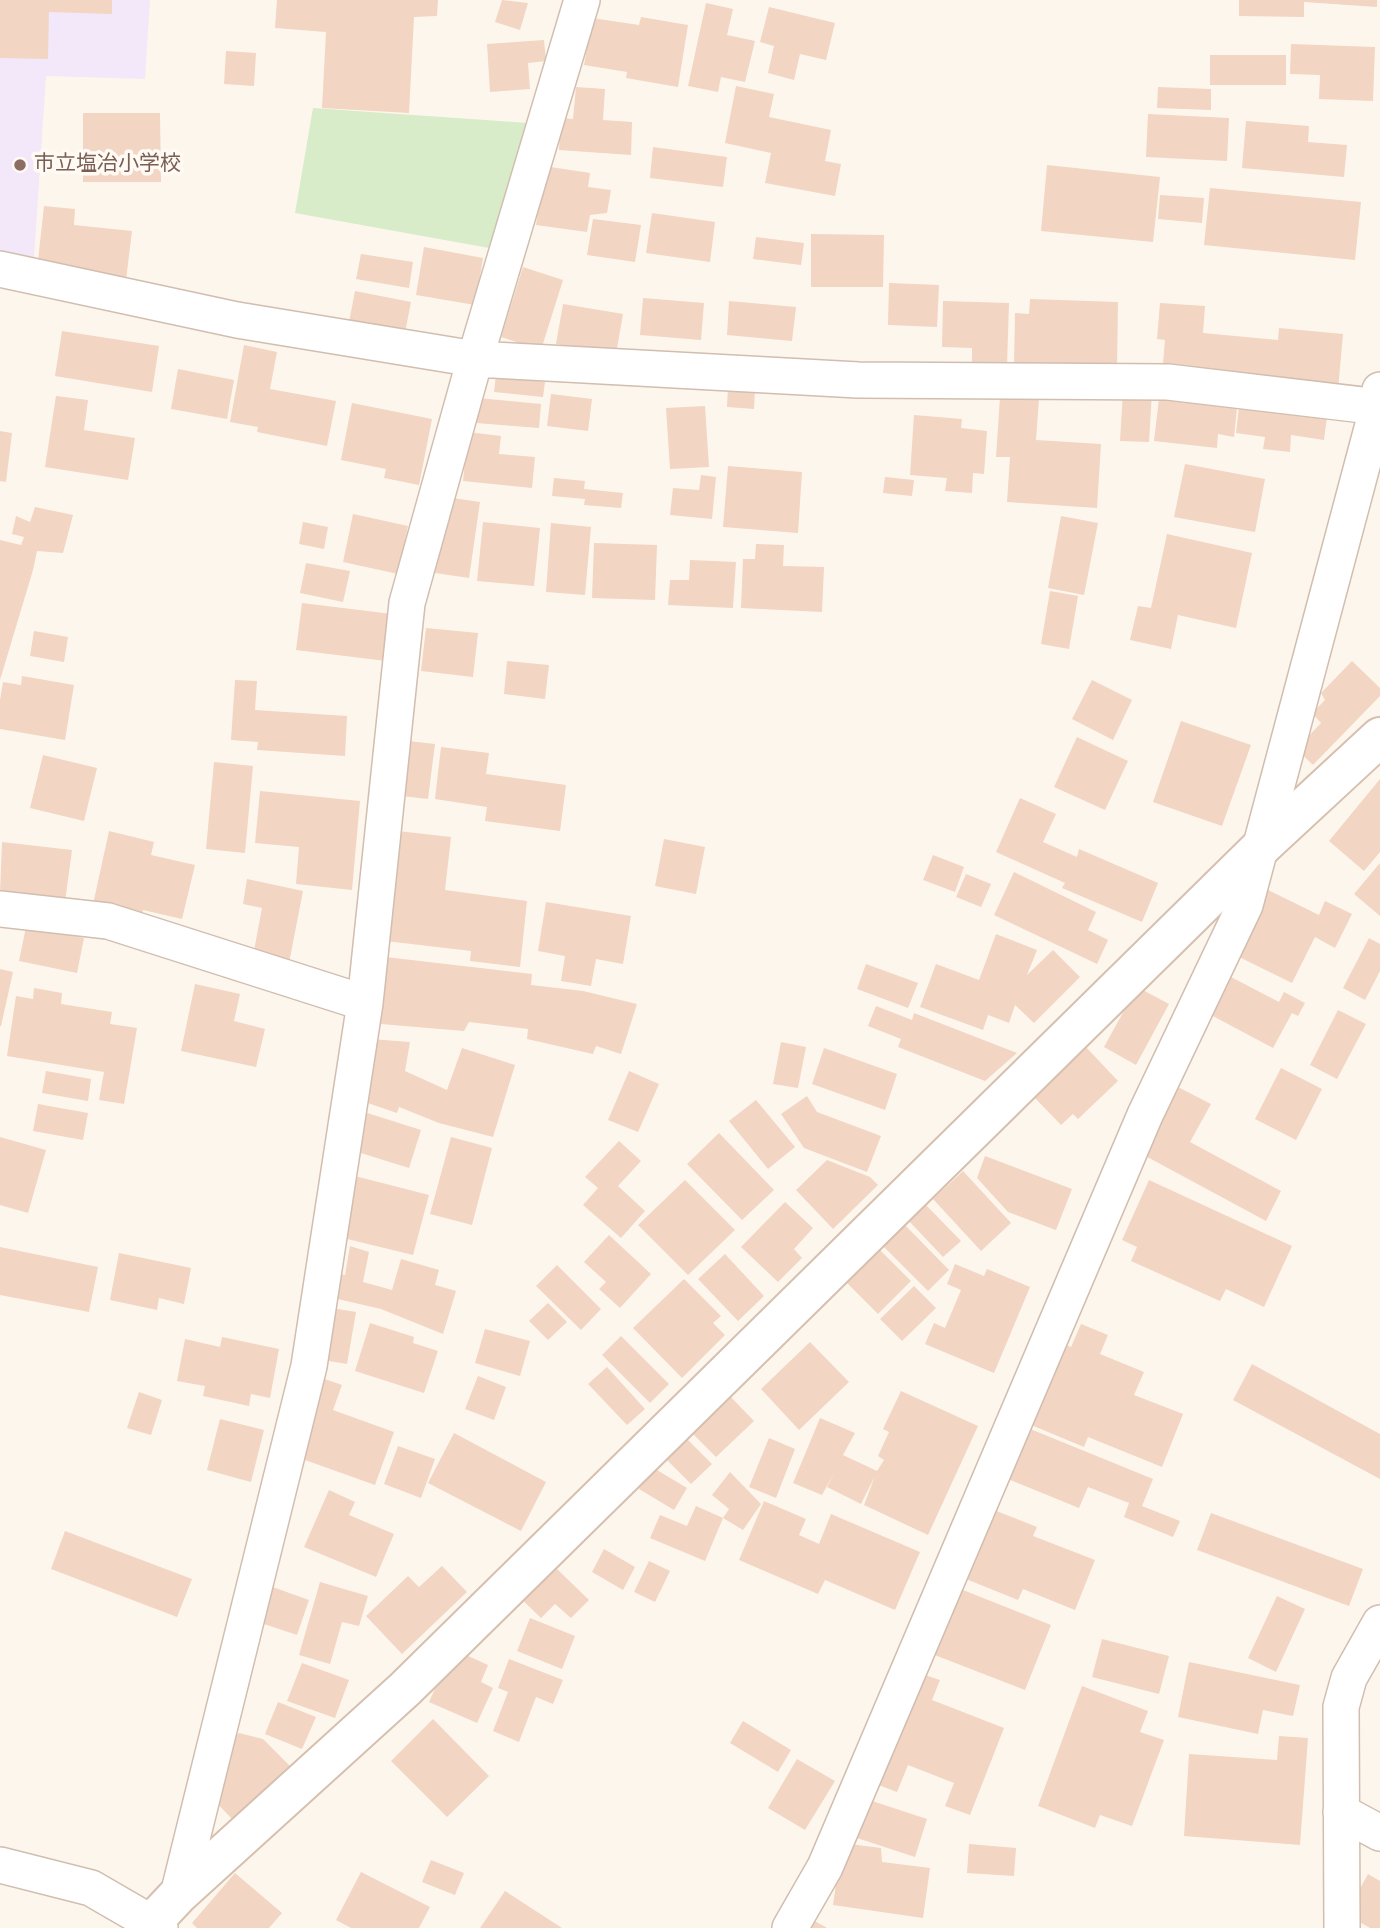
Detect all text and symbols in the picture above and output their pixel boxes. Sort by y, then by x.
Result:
place label: 市立塩冶小学校 [34,152,181,178]
marker: 市立塩冶小学校 [12,157,28,173]

